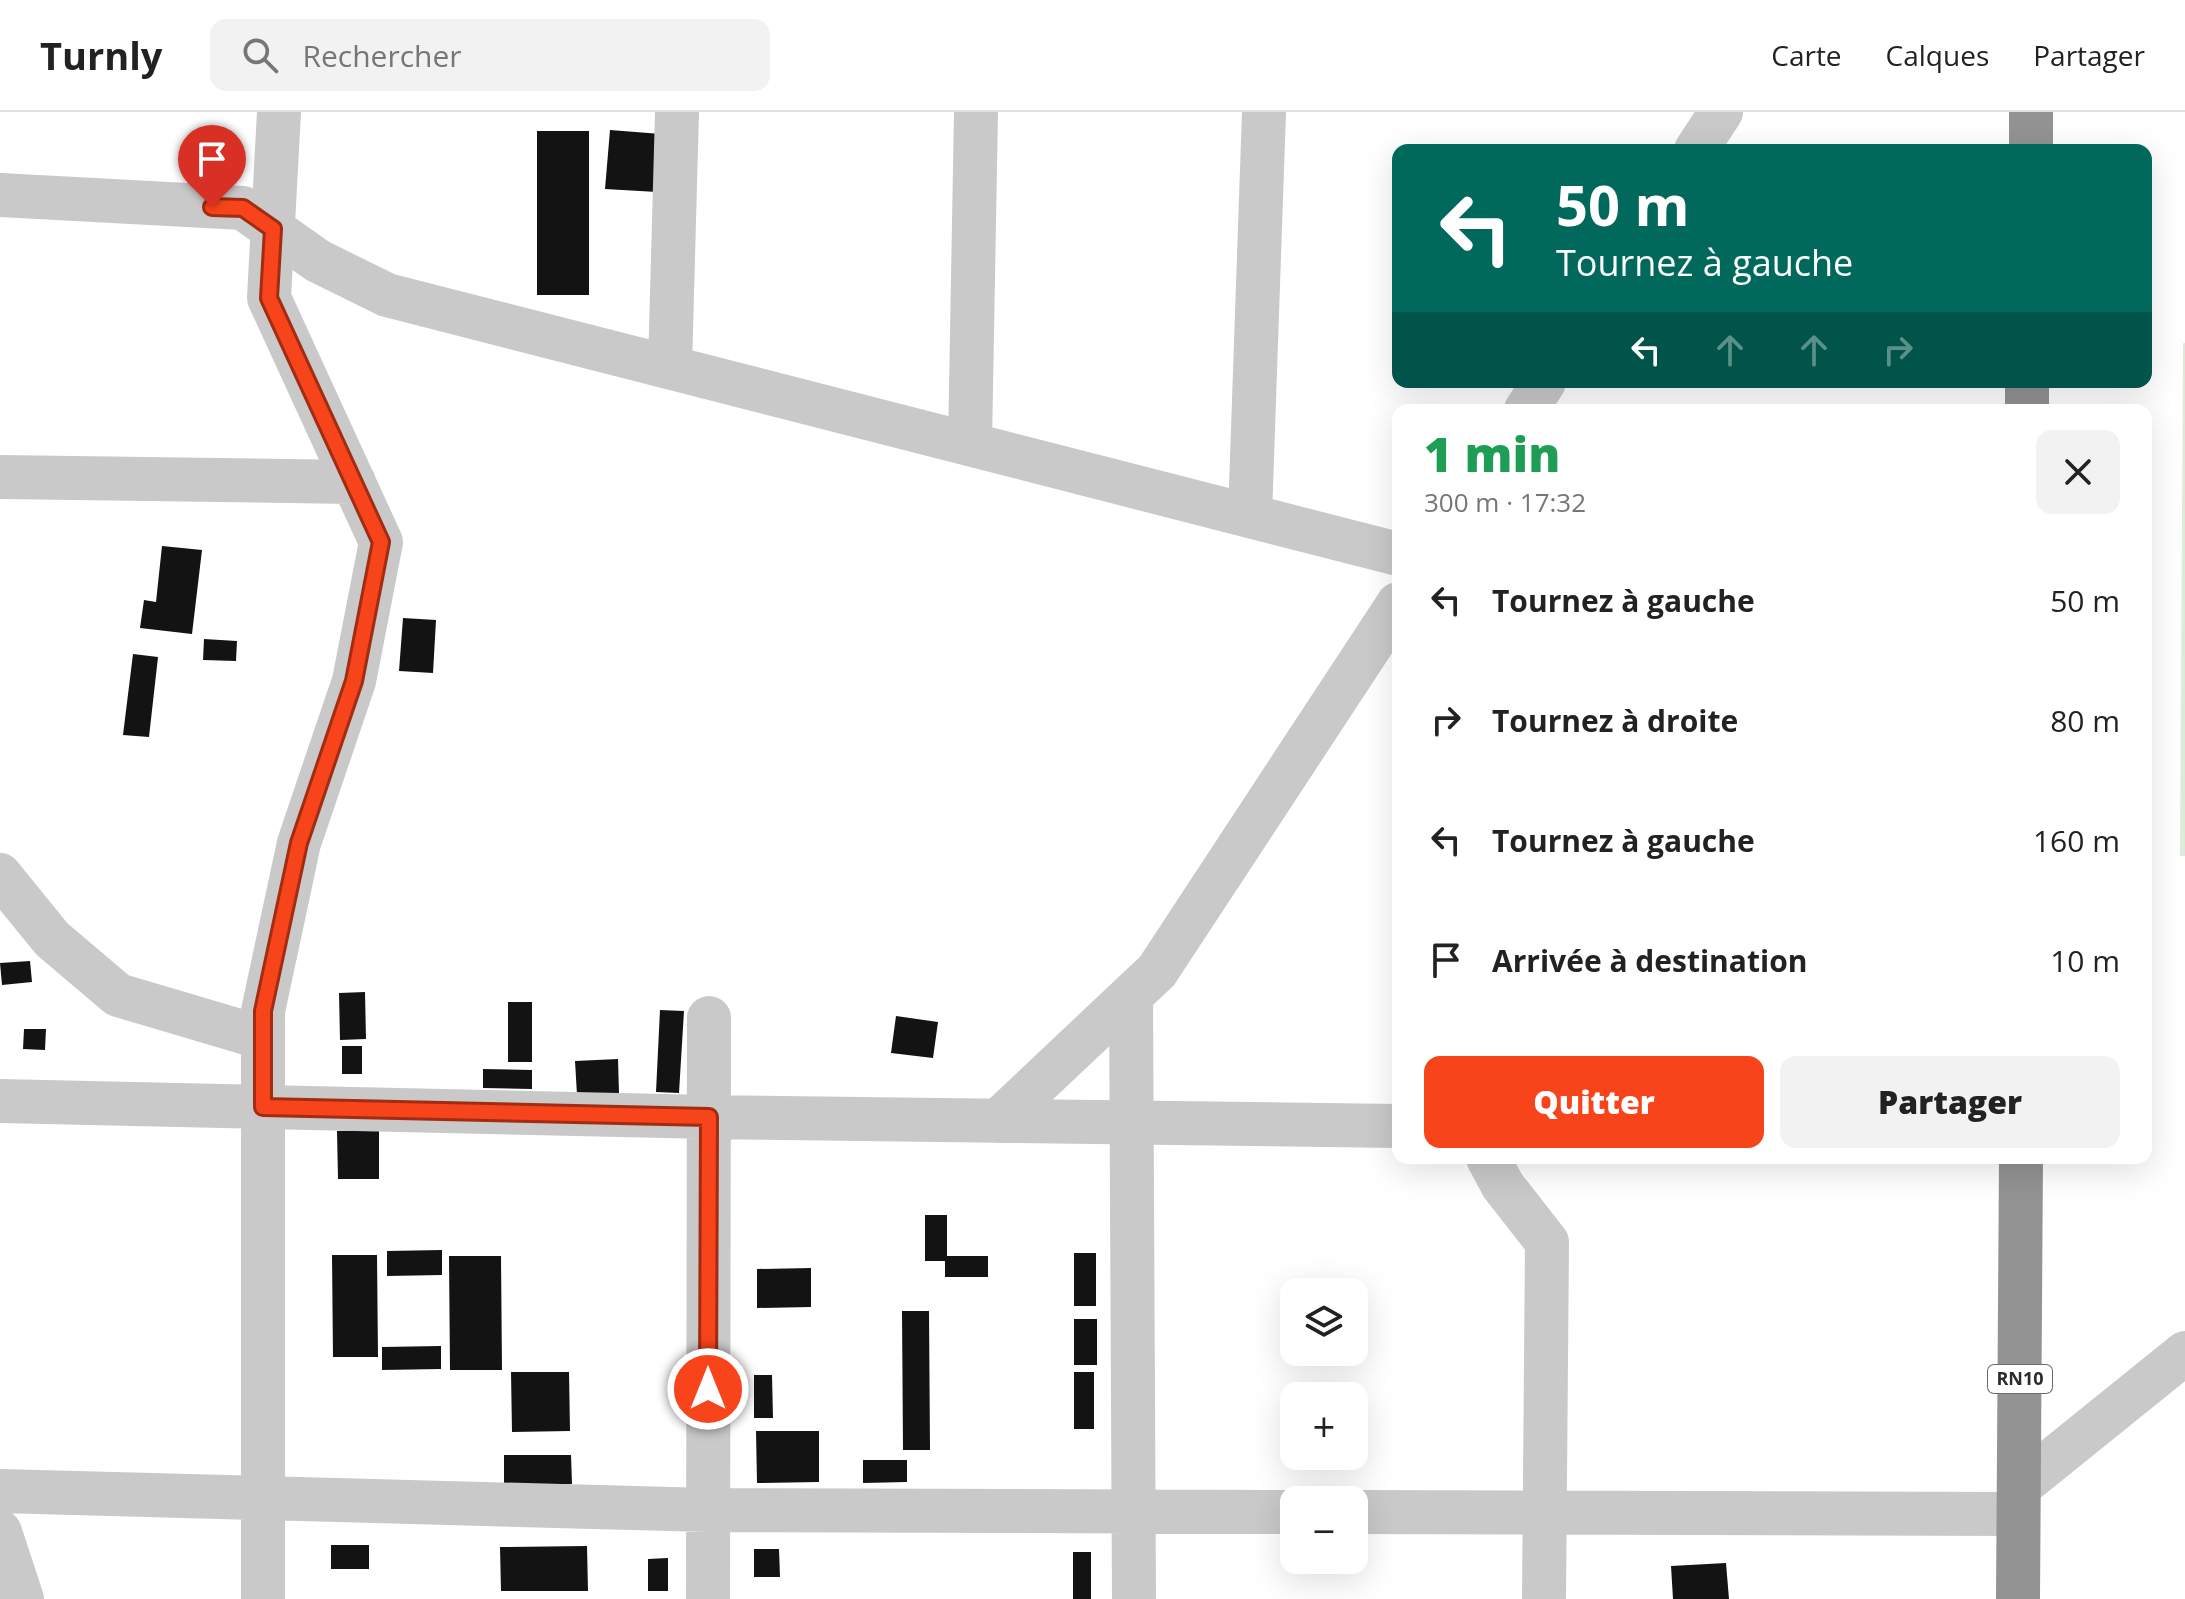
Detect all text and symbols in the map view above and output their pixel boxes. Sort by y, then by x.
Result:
search box [210,19,770,91]
text: Turnly [40,29,162,81]
icon: search [238,33,282,77]
text: Rechercher [302,35,462,76]
text: Carte [1771,36,1842,74]
text: Calques [1886,36,1989,74]
text: Partager [2033,36,2145,74]
pin [178,125,246,207]
icon: arrive [190,137,234,181]
text: 50 m [1556,166,1690,242]
icon: left [1424,176,1528,280]
text: Tournez à gauche [1556,238,1853,287]
icon: left [1624,328,1668,372]
icon: ahead [1708,328,1752,372]
icon: ahead [1792,328,1836,372]
icon: right [1876,328,1920,372]
text: 1 min [1424,421,1560,486]
button: close [2036,430,2120,514]
text: 300 m · 17:32 [1424,484,1586,520]
icon: left [1424,578,1468,622]
text: Tournez à gauche [1492,580,1755,621]
text: 50 m [2050,580,2120,621]
icon: right [1424,698,1468,742]
text: Tournez à droite [1492,700,1738,741]
text: 80 m [2050,700,2120,741]
icon: left [1424,818,1468,862]
text: Tournez à gauche [1492,820,1755,861]
text: 160 m [2033,820,2120,861]
icon: arrive [1424,938,1468,982]
text: Arrivée à destination [1492,940,1807,981]
text: 10 m [2050,940,2120,981]
button: Quitter [1424,1056,1764,1148]
button: Partager [1780,1056,2120,1148]
map controls [1280,1278,1368,1574]
button: layers [1280,1278,1368,1366]
position arrow [666,1347,750,1431]
road number: RN10 [1988,1365,2052,1393]
button: + [1280,1382,1368,1470]
button: − [1280,1486,1368,1574]

